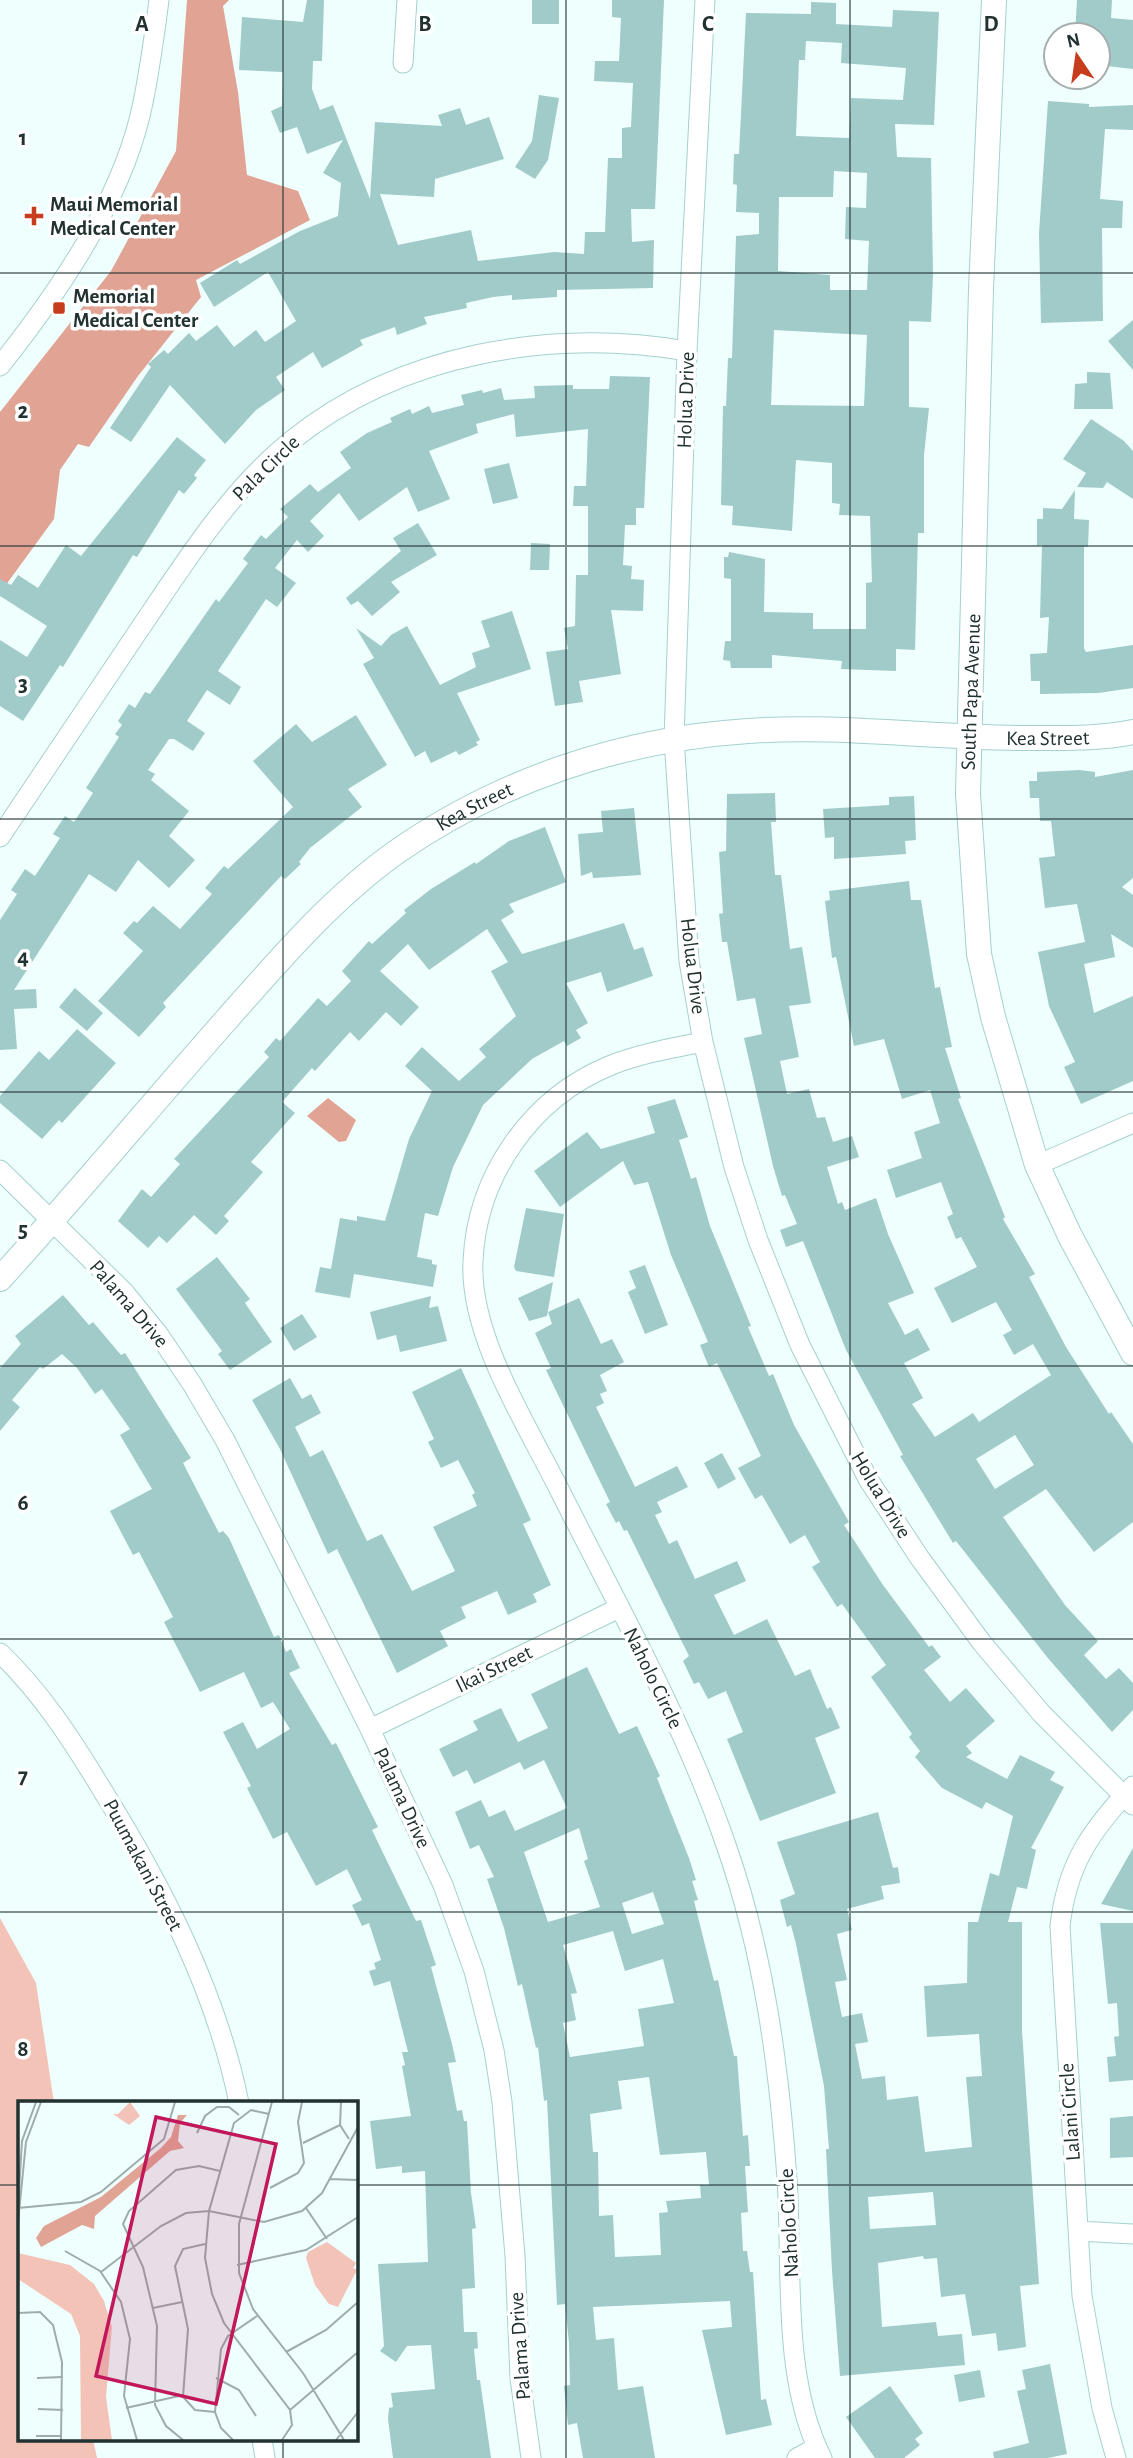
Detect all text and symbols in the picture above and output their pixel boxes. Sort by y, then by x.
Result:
text: A [135,13,149,36]
text: B [418,13,432,36]
text: C [702,13,714,36]
text: D [983,13,999,36]
north arrow [1042,21,1112,91]
text: N [1065,30,1082,52]
text: 1 [19,127,27,150]
place label: Maui Memorial Medical Center [50,194,178,239]
marker: Maui Memorial Medical Center [24,206,44,226]
place label: Memorial Medical Center [73,286,199,331]
marker: Memorial Medical Center [51,300,67,316]
street label: Holua Drive [674,351,698,449]
text: 2 [18,400,29,423]
street label: Pala Circle [228,431,304,505]
street label: South Papa Avenue [958,613,984,771]
text: 3 [18,673,28,696]
street label: Kea Street [1006,727,1090,749]
street label: Kea Street [432,778,516,835]
street label: Holua Drive [677,917,709,1015]
text: 4 [17,946,29,969]
text: 5 [18,1219,28,1242]
street label: Palama Drive [86,1256,172,1352]
street label: Holua Drive [847,1448,915,1542]
text: 6 [17,1492,29,1515]
street label: Naholo Circle [620,1624,686,1732]
street label: Ikai Street [452,1641,536,1697]
street label: Palama Drive [370,1744,434,1852]
text: 7 [18,1765,28,1788]
street label: Puumakani Street [100,1796,187,1935]
text: 8 [17,2038,29,2061]
street label: Lalani Circle [1056,2062,1084,2162]
inset map [18,2101,357,2440]
street label: Naholo Circle [776,2168,802,2278]
street label: Palama Drive [506,2291,534,2401]

